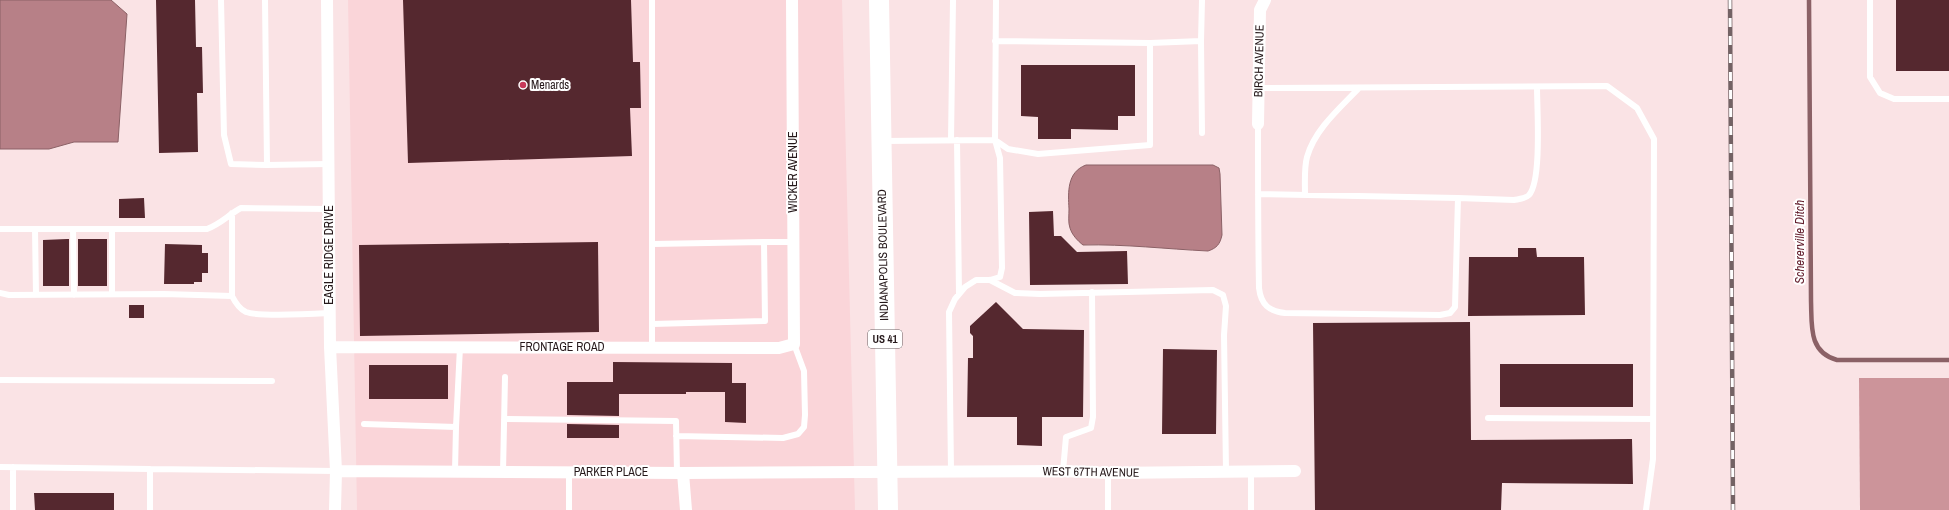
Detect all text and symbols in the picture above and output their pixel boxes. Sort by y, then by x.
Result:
street label: BIRCH AVENUE [1250,25,1268,97]
place label: Menards [531,77,569,93]
marker: Menards [518,80,528,90]
street label: WICKER AVENUE [785,131,801,213]
street label: INDIANAPOLIS BOULEVARD [874,189,892,321]
water label: Schererville Ditch [1791,200,1808,284]
street label: EAGLE RIDGE DRIVE [321,205,337,305]
road number: US 41 [868,330,902,348]
street label: FRONTAGE ROAD [519,339,605,355]
street label: WEST 67TH AVENUE [1042,463,1140,481]
street label: PARKER PLACE [574,464,648,480]

